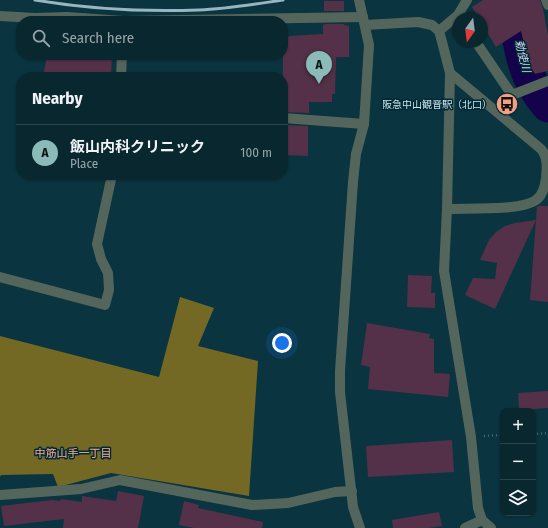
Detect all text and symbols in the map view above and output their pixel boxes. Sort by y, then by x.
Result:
north arrow [452,12,488,48]
search box [16,16,288,60]
icon: search [30,27,52,49]
text: Search here [62,29,134,47]
water label: 勅使川 [512,39,533,75]
pin: A [306,51,332,84]
text: Nearby [32,88,83,109]
bus stop icon: 阪急中山観音駅（北口） [494,91,520,117]
place label: 阪急中山観音駅（北口） [382,99,492,111]
text: 飯山内科クリニック [70,138,205,156]
text: A [41,145,49,160]
text: 100 m [240,145,272,160]
text: Place [70,156,98,171]
your location [272,333,292,353]
map controls [500,408,536,516]
button: + [500,408,536,444]
button: − [500,444,536,480]
district label: 中筋山手一丁目 [35,447,112,460]
button: layers [500,480,536,516]

